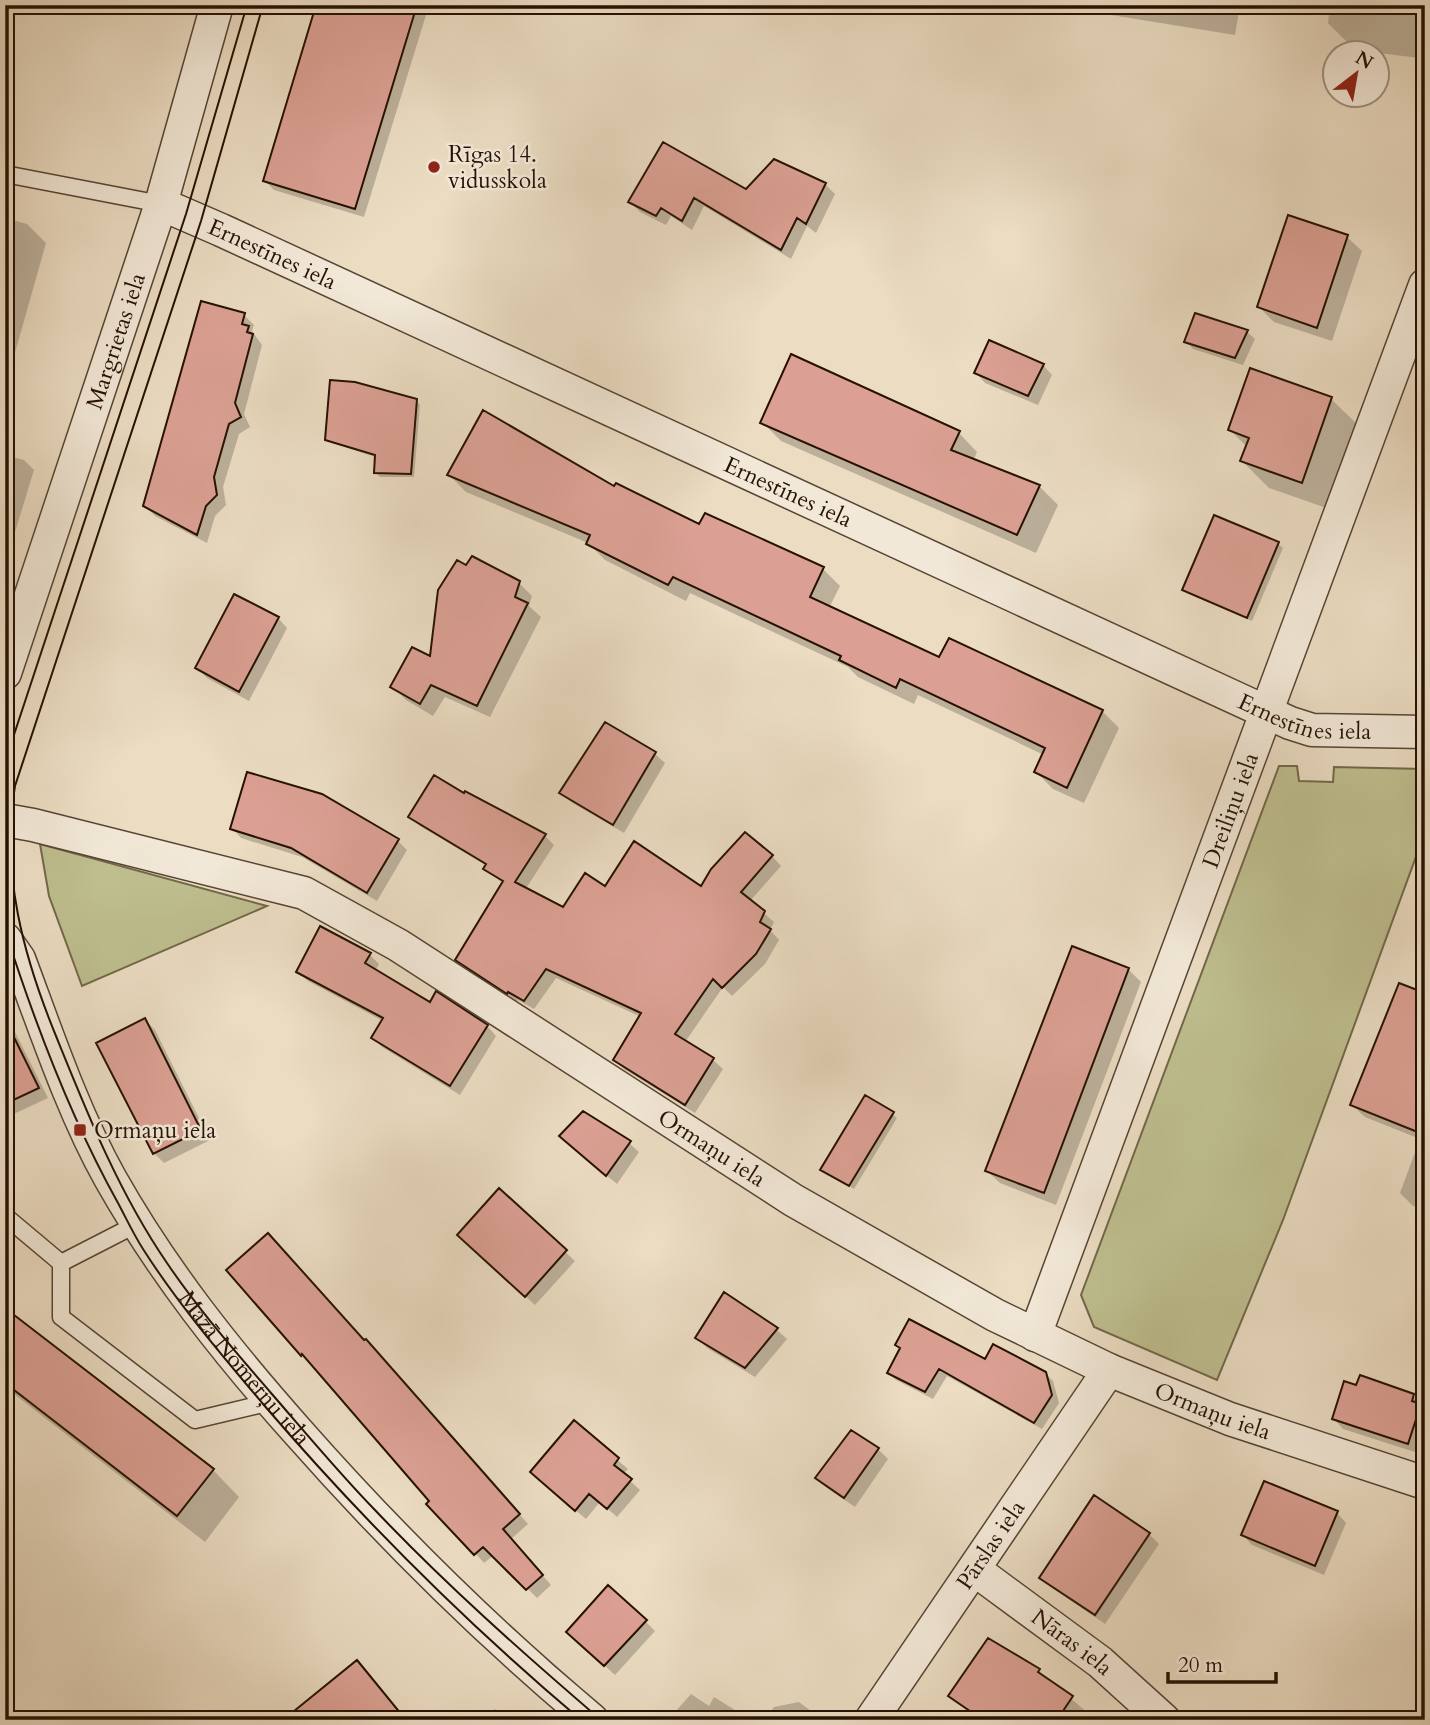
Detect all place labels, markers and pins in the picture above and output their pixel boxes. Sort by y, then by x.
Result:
place label: Rīgas 14. vidusskola [448,139,547,196]
marker: Rīgas 14. vidusskola [426,159,442,175]
place label: Ormaņu iela [94,1115,216,1146]
marker: Ormaņu iela [72,1122,88,1138]

